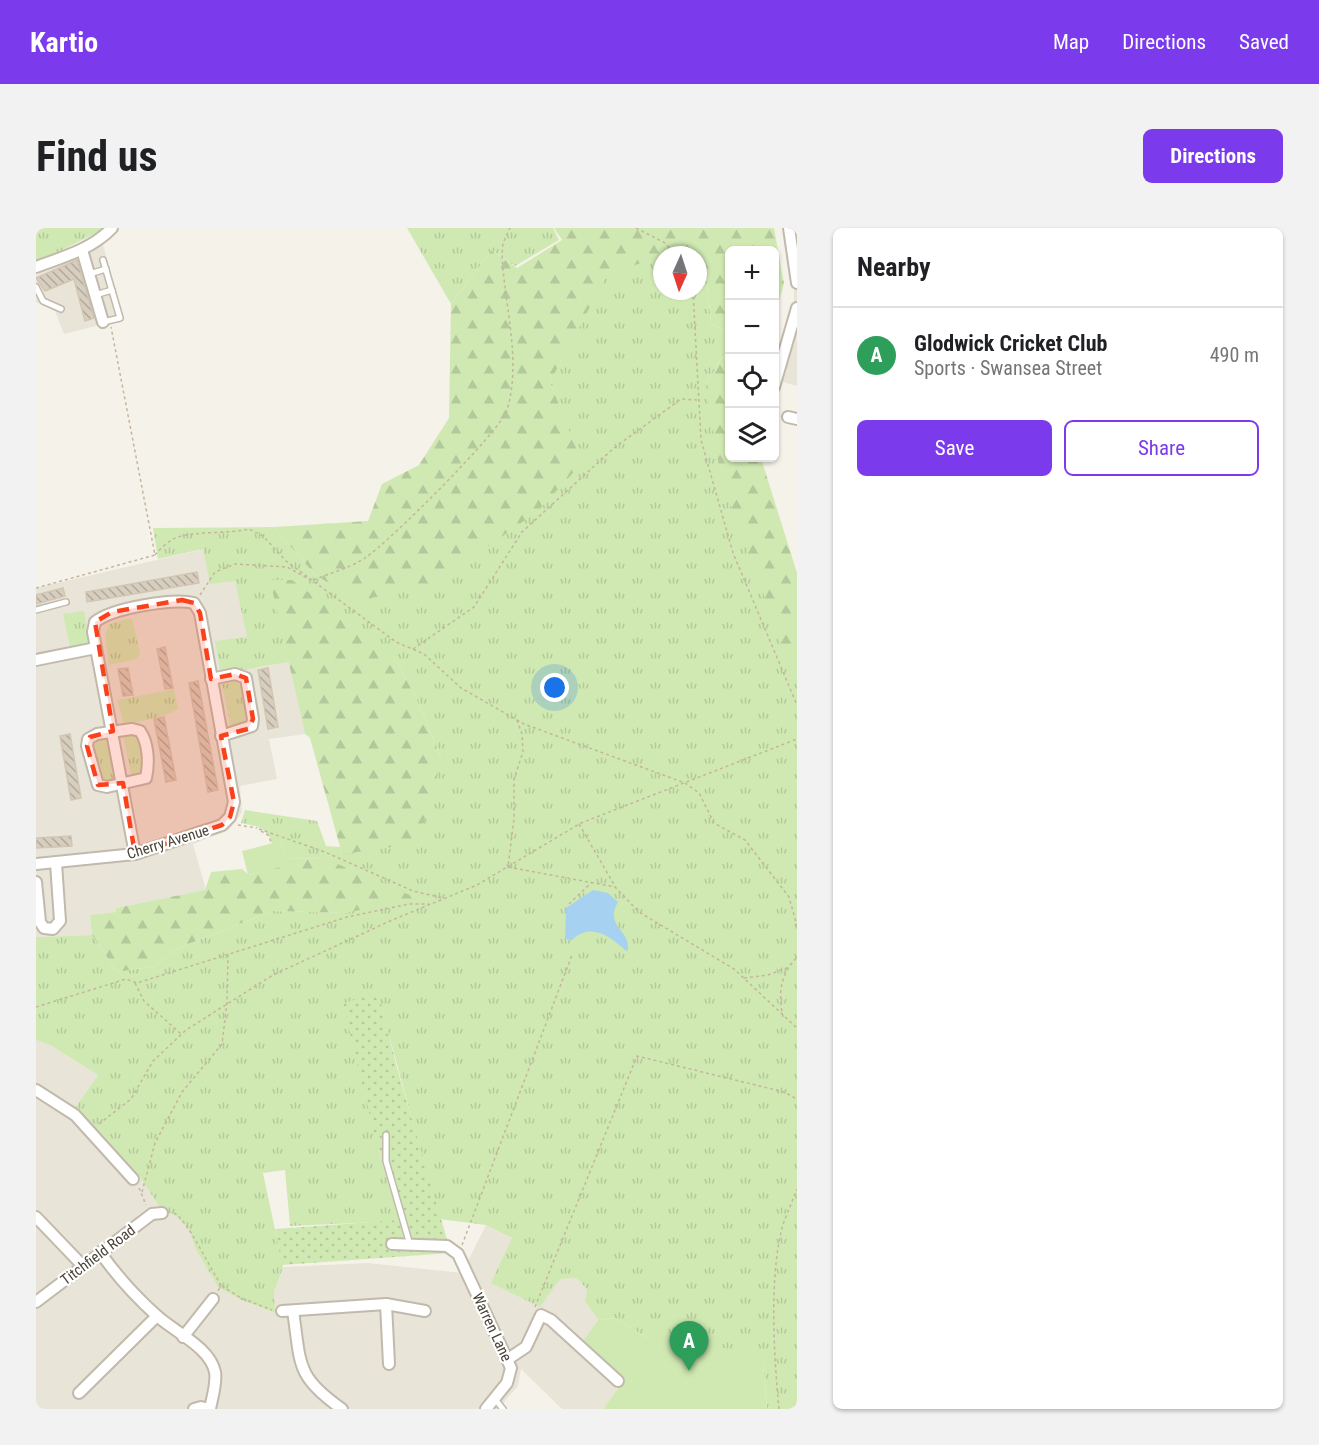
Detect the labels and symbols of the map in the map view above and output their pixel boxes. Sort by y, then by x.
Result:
north arrow [653,246,707,300]
your location [540,673,569,702]
street label: Cherry Avenue [125,821,211,863]
street label: Titchfield Road [57,1221,139,1289]
street label: Warren Lane [468,1290,516,1364]
pin: A [670,1322,708,1371]

